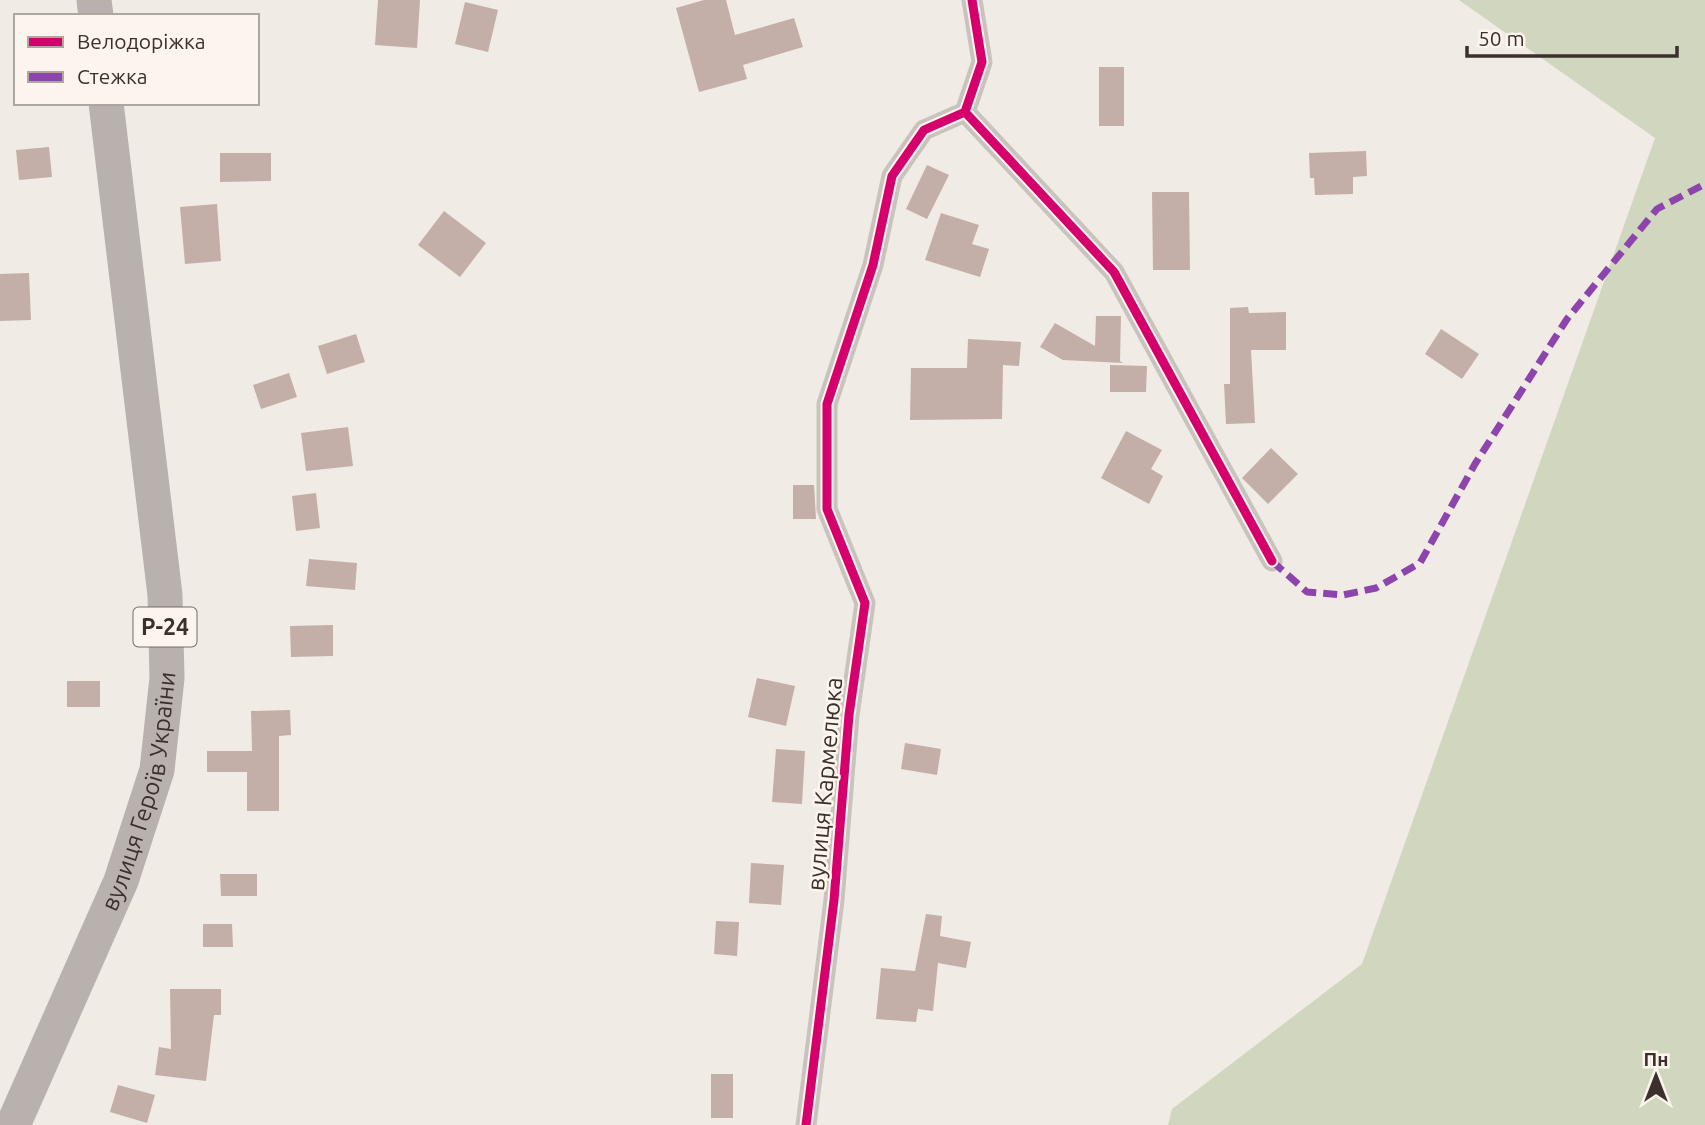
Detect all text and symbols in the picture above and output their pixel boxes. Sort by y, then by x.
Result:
legend [14,14,259,105]
scale bar [1467,14,1677,58]
text: 50 m [1478,26,1525,50]
text: Велодоріжка [77,29,206,53]
text: Стежка [77,64,148,88]
road number: Р-24 [134,608,196,646]
street label: вулиця Героїв України [96,670,181,915]
street label: вулиця Кармелюка [802,676,847,892]
north arrow [1621,1041,1691,1111]
text: Пн [1644,1048,1668,1070]

